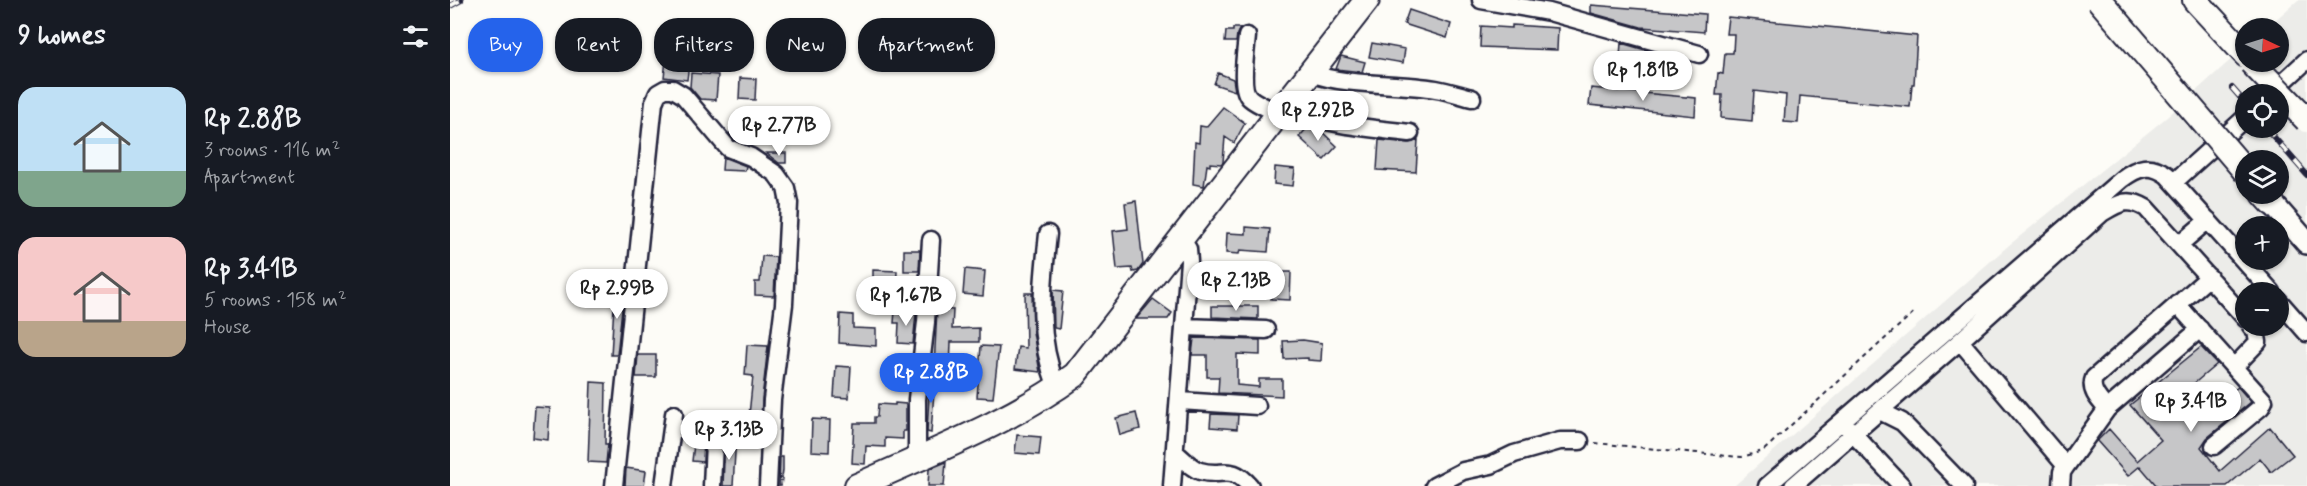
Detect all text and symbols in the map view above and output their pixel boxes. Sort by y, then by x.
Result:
chip: Buy [468,18,543,72]
chip: Rent [555,18,642,72]
chip: Filters [654,18,754,72]
chip: New [766,18,846,72]
chip: Apartment [858,18,995,72]
north arrow [2235,18,2289,72]
map controls [2235,18,2289,336]
text: 9 homes [18,19,106,53]
icon: filters [399,20,432,53]
pin: Rp 1.81B [1581,51,1705,102]
text: Rp 1.81B [1607,57,1679,84]
button: locate [2235,84,2289,138]
pin: Rp 2.92B [1256,91,1380,142]
text: Rp 2.92B [1282,97,1354,124]
text: Rp 2.88B [204,103,301,137]
pin: Rp 2.77B [717,106,841,157]
icon: home [66,111,138,183]
text: Rp 2.77B [742,112,816,139]
text: 3 rooms · 116 m² [204,137,340,164]
button: layers [2235,150,2289,204]
text: Apartment [204,164,295,191]
button: + [2235,216,2289,270]
text: Rp 3.41B [204,253,298,287]
icon: home [66,261,138,333]
pin: Rp 2.13B [1174,261,1298,312]
text: Rp 2.13B [1201,267,1271,294]
pin: Rp 2.99B [555,269,679,320]
text: Rp 2.99B [580,275,654,302]
pin: Rp 1.67B [844,276,968,327]
text: Rp 1.67B [870,282,942,309]
button: − [2235,282,2289,336]
text: 5 rooms · 158 m² [204,287,347,314]
text: House [204,314,251,341]
pin: Rp 2.88B [869,353,993,404]
text: Rp 2.88B [894,359,968,386]
pin: Rp 3.41B [2129,382,2253,433]
text: Rp 3.41B [2155,388,2227,415]
pin: Rp 3.13B [667,410,791,461]
text: Rp 3.13B [694,416,764,443]

